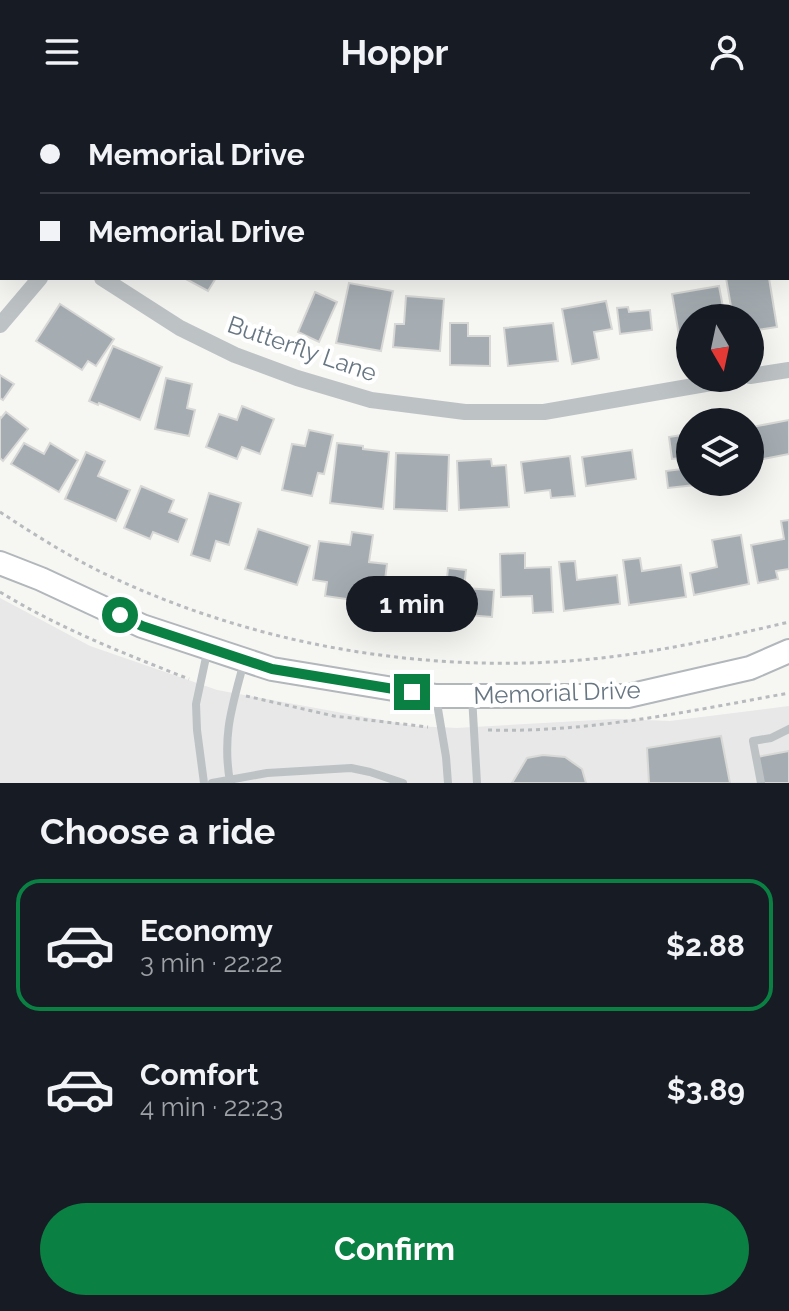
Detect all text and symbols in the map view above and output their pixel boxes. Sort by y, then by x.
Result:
icon: menu [40,30,84,74]
icon: person [705,30,749,74]
text: Hoppr [341,31,448,73]
text: Memorial Drive [88,137,305,172]
text: Memorial Drive [88,214,305,249]
north arrow [676,304,764,392]
map controls [676,304,764,496]
street label: Butterfly Lane [224,309,381,388]
button: layers [676,408,764,496]
callout: 1 min [346,576,478,632]
text: 1 min [379,589,445,619]
route start [102,597,138,633]
route end [394,674,430,710]
street label: Memorial Drive [473,675,641,710]
text: Choose a ride [40,810,275,852]
icon: car [44,909,116,981]
text: Economy [140,913,273,948]
text: $2.88 [666,928,745,963]
text: 3 min · 22:22 [140,948,282,978]
icon: car [44,1053,116,1125]
text: Comfort [140,1057,259,1092]
text: $3.89 [667,1072,745,1107]
text: 4 min · 22:23 [140,1092,283,1122]
button: Confirm [40,1203,749,1295]

